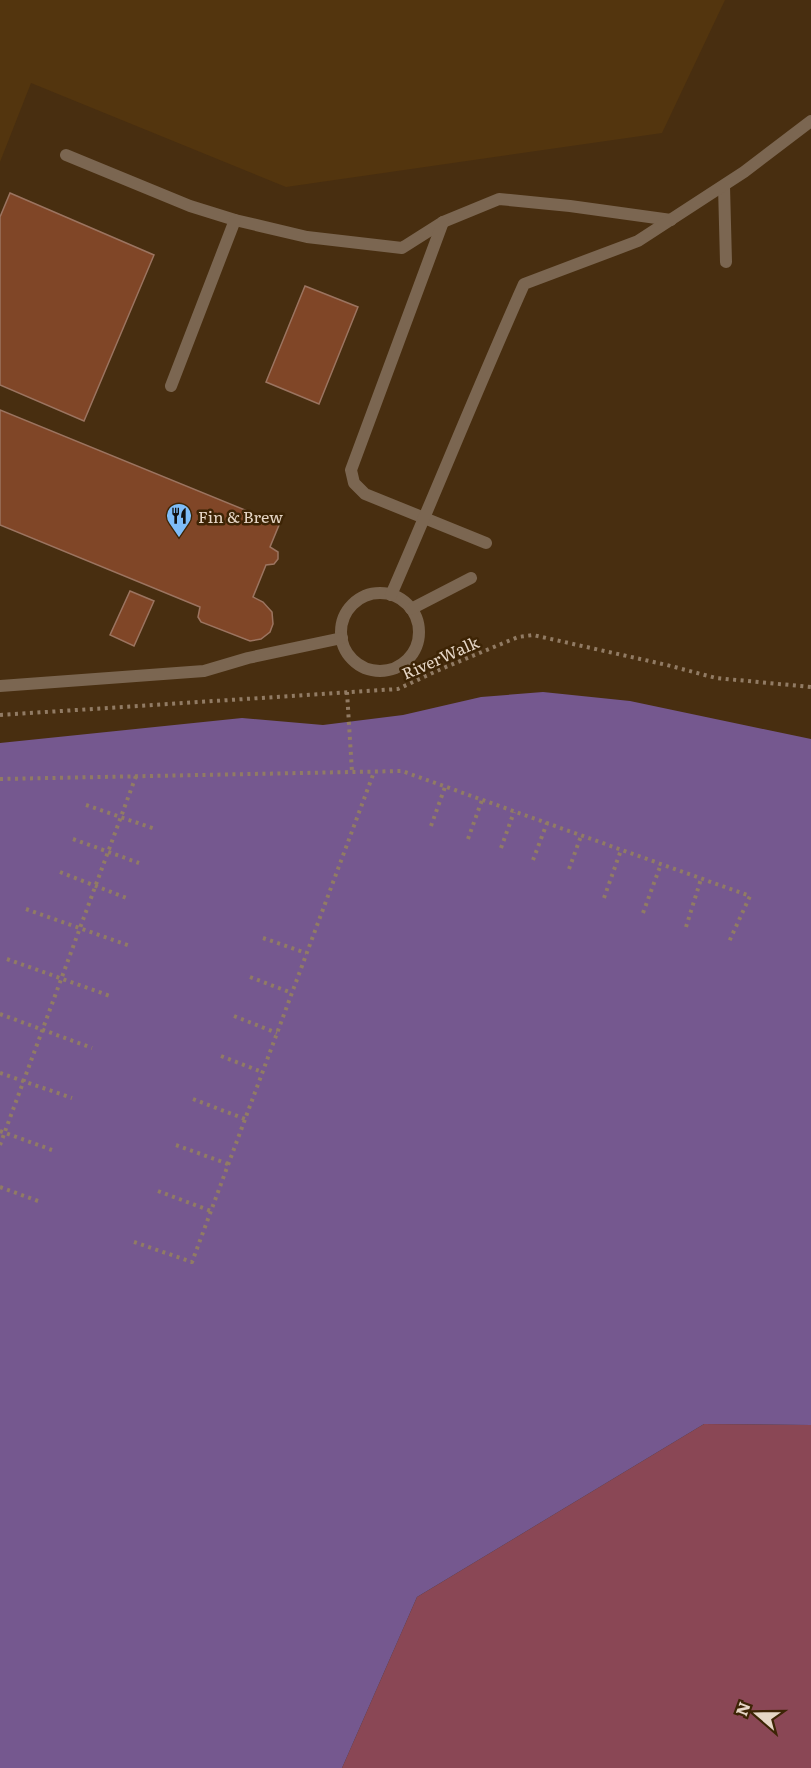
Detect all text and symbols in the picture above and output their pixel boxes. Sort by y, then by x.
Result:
restaurant icon: Fin & Brew [164,501,194,539]
place label: Fin & Brew [198,504,283,528]
street label: RiverWalk [398,629,483,685]
north arrow [727,1684,787,1744]
text: N [728,1698,756,1719]

